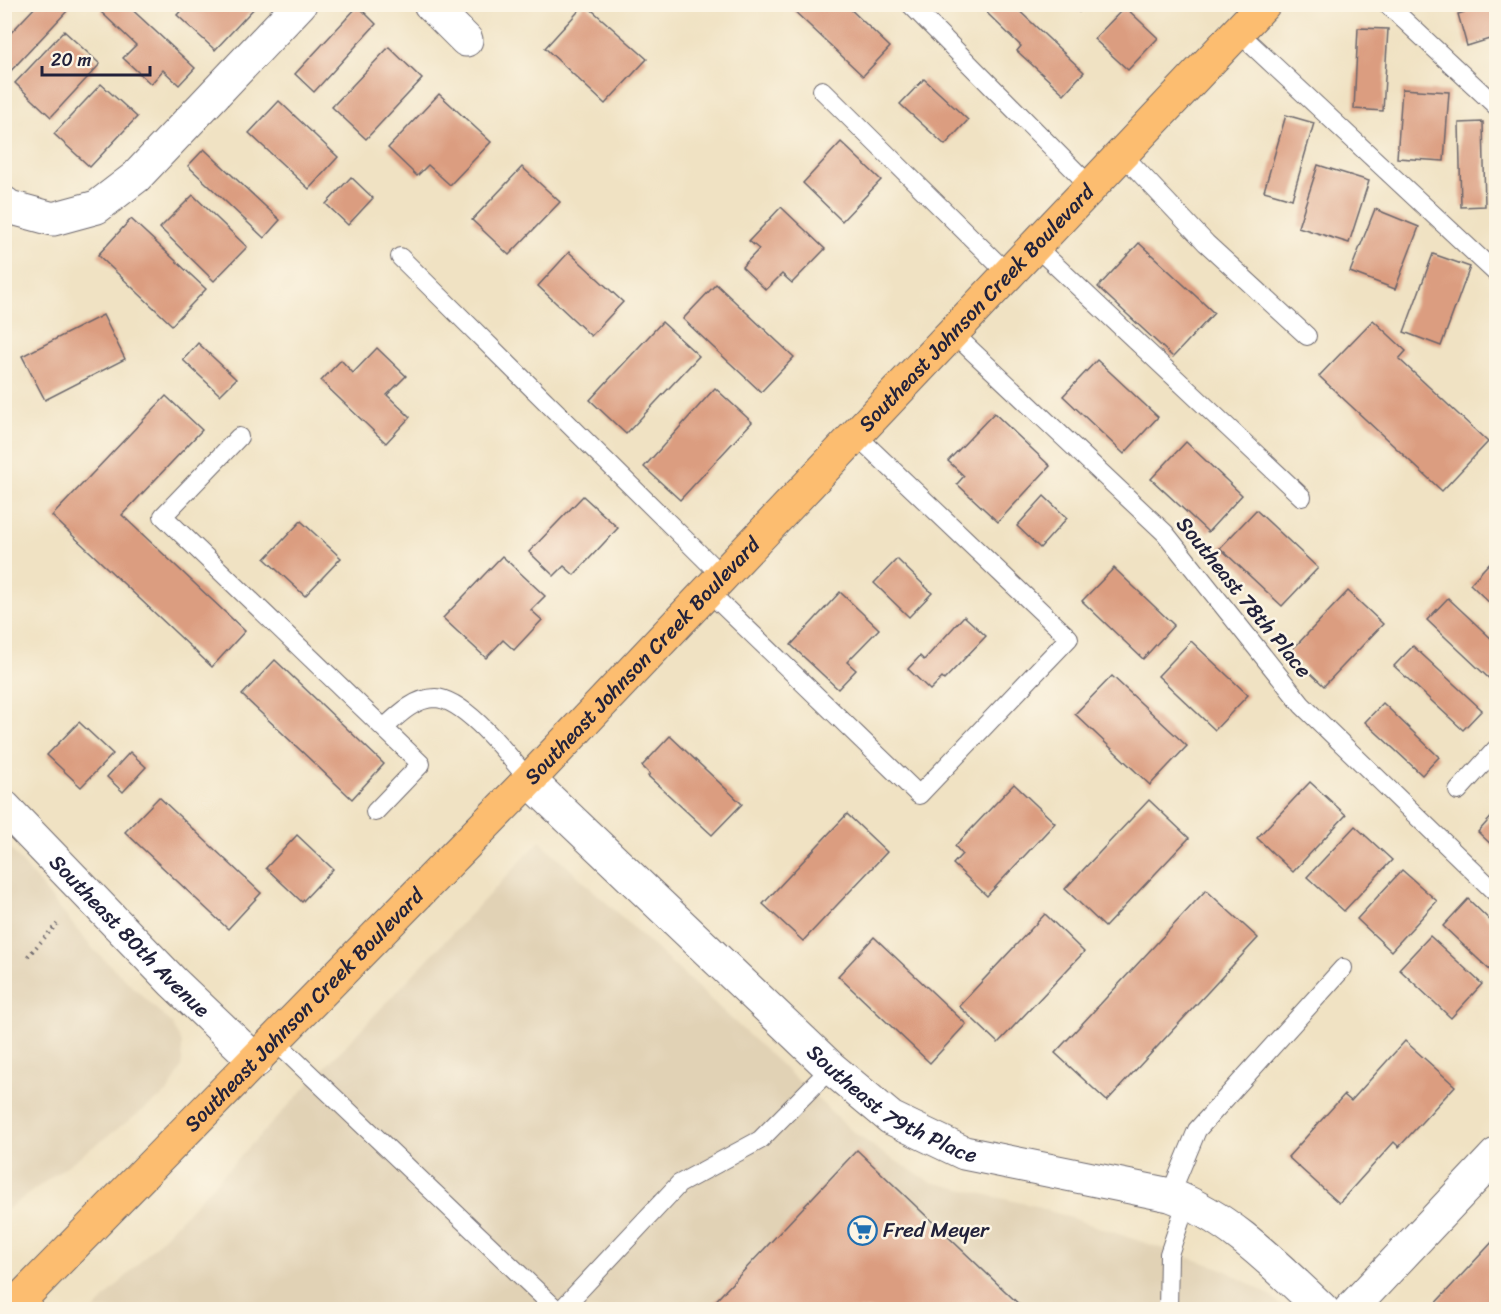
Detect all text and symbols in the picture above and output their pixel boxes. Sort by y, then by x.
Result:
scale bar [42,39,150,77]
text: 20 m [51,44,91,76]
street label: Southeast Johnson Creek Boulevard [849,173,1105,441]
street label: Southeast 78th Place [1166,507,1322,687]
street label: Southeast Johnson Creek Boulevard [514,526,771,794]
street label: Southeast 80th Avenue [40,845,219,1027]
street label: Southeast Johnson Creek Boulevard [174,877,435,1141]
street label: Southeast 79th Place [797,1035,981,1174]
place label: Fred Meyer [883,1211,990,1249]
supermarket icon: Fred Meyer [846,1214,878,1246]

